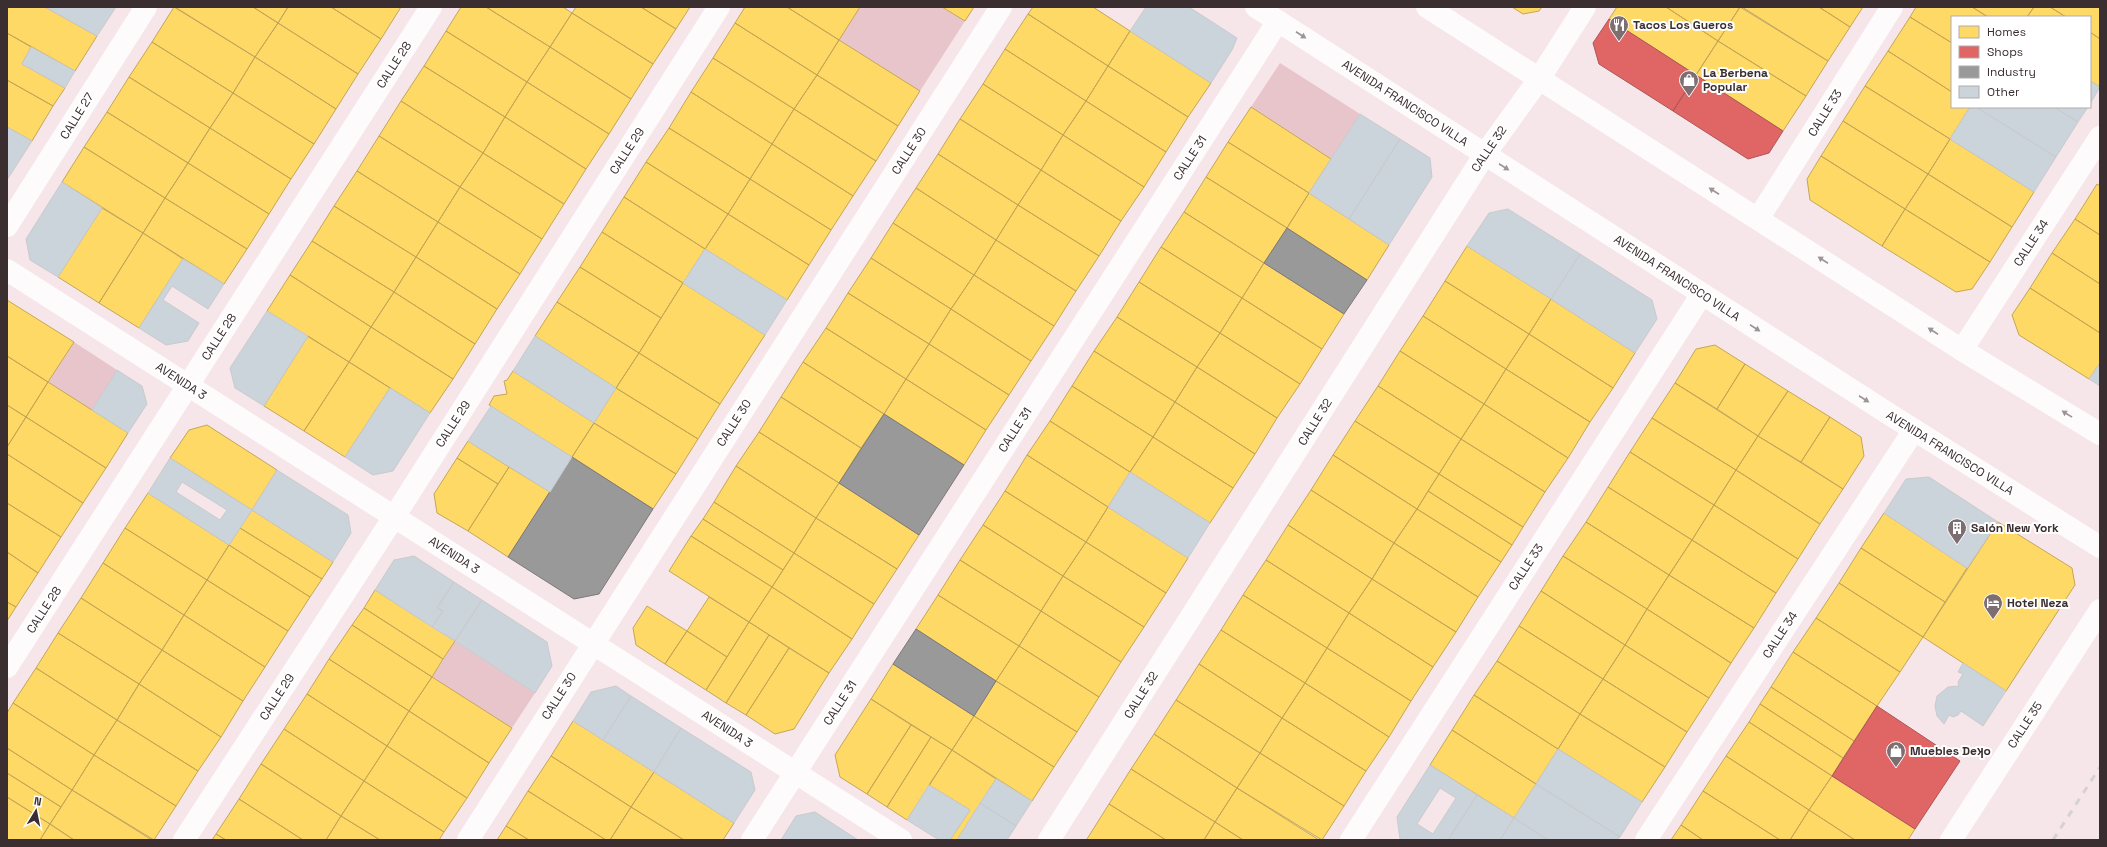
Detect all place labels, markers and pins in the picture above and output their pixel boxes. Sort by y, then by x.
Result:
restaurant icon: Tacos Los Gueros [1608,14,1630,42]
place label: Tacos Los Gueros [1633,17,1733,33]
place label: La Berbena Popular [1703,65,1768,95]
shop icon: La Berbena Popular [1678,69,1700,97]
building icon: Salón New York [1946,517,1968,545]
place label: Salón New York [1971,520,2059,536]
hotel icon: Hotel Neza [1982,592,2004,620]
place label: Hotel Neza [2007,595,2069,611]
shop icon: Muebles Deʞo [1885,740,1907,768]
place label: Muebles Deʞo [1910,743,1991,759]

